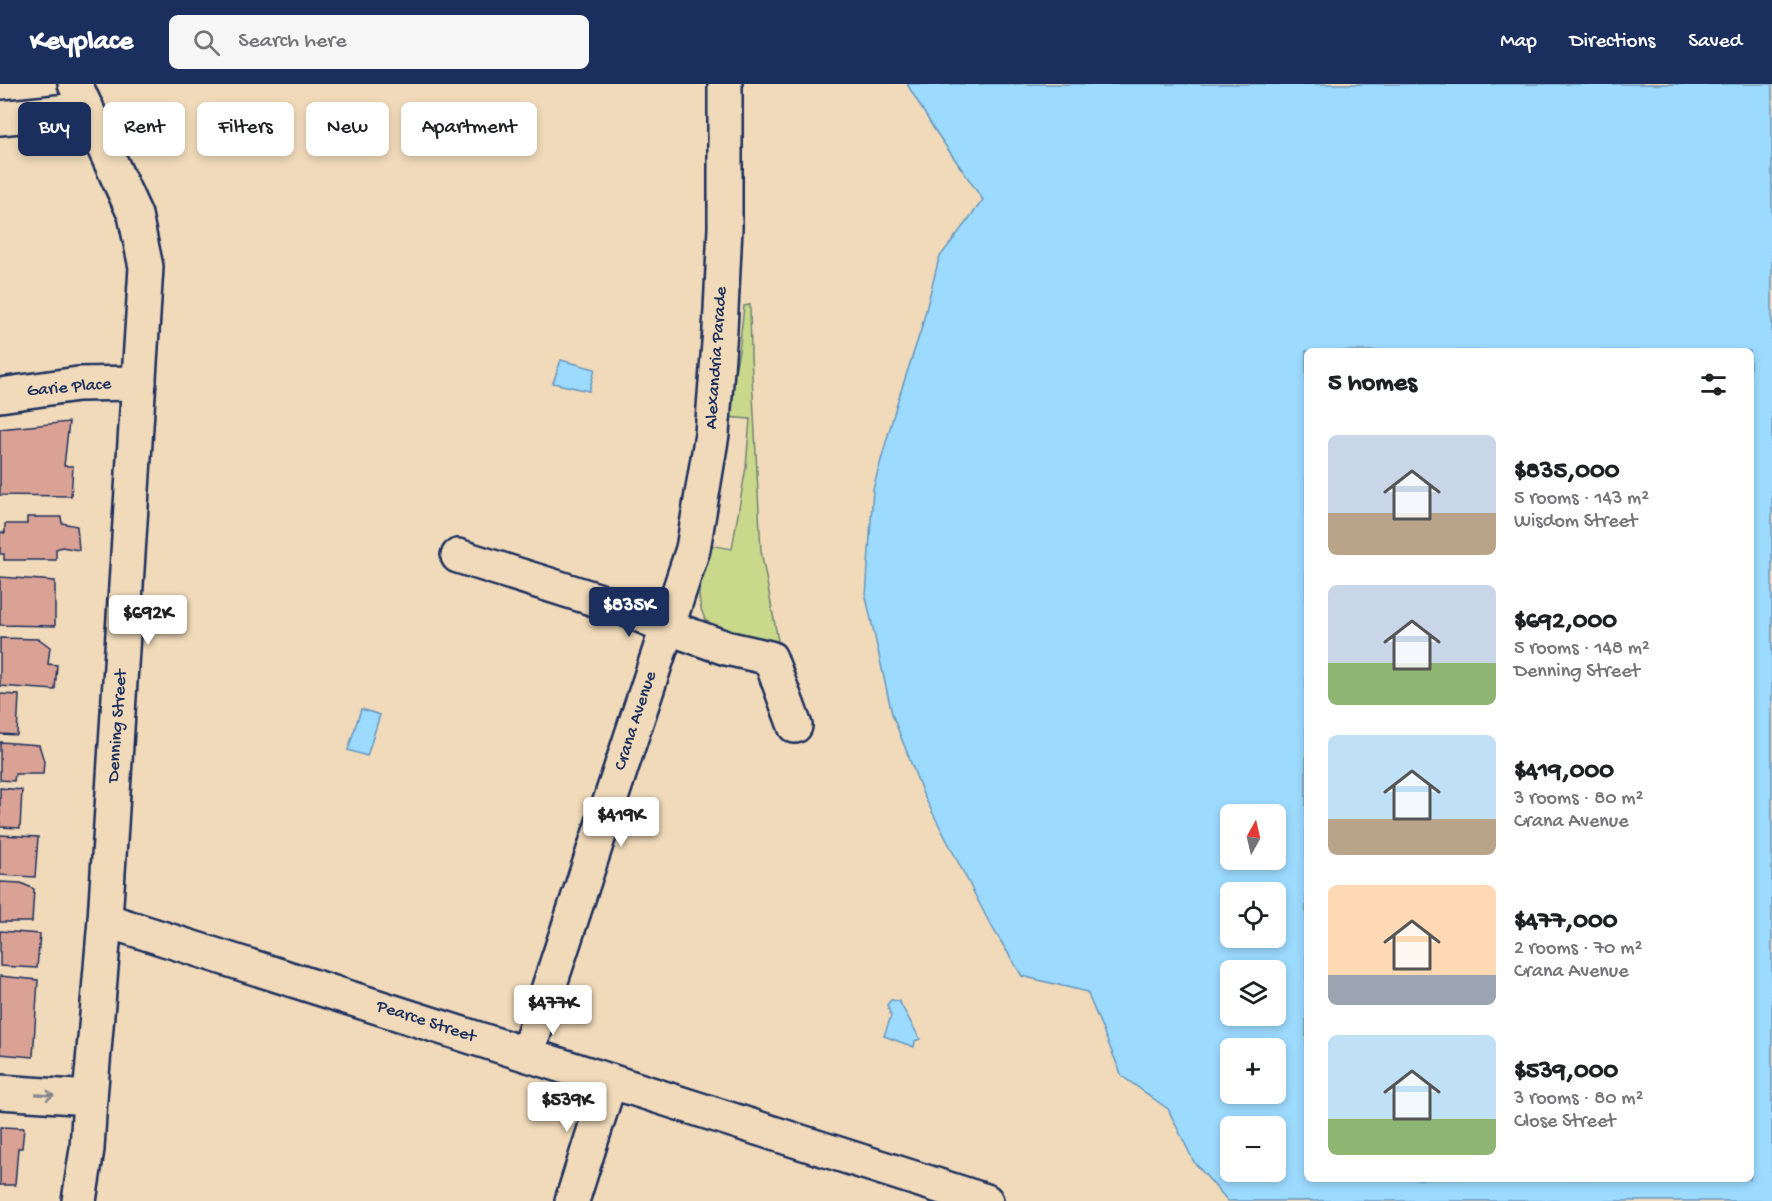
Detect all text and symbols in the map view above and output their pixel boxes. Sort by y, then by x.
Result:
search box [169,15,589,69]
text: Keyplace [30,26,133,59]
icon: search [190,26,223,59]
text: Search here [238,29,347,55]
text: Map [1500,30,1537,55]
text: Directions [1570,30,1655,55]
text: Saved [1688,30,1742,55]
chip: Buy [18,102,91,156]
chip: Rent [103,102,185,156]
chip: Filters [197,102,294,156]
chip: New [306,102,389,156]
chip: Apartment [401,102,537,156]
street label: Alexandria Parade [702,285,733,430]
icon: filters [1697,368,1730,401]
text: 5 homes [1328,369,1417,400]
street label: Garie Place [26,374,113,402]
text: $835,000 [1514,457,1620,488]
icon: home [1376,459,1448,531]
text: 5 rooms · 143 m² [1514,488,1649,511]
text: Wisdom Street [1514,511,1637,534]
pin: $835K [587,587,671,638]
pin: $692K [106,595,190,646]
text: $835K [603,595,655,618]
text: $692K [123,603,173,626]
text: $692,000 [1514,607,1617,638]
icon: home [1376,609,1448,681]
text: 5 rooms · 148 m² [1514,638,1650,661]
text: Denning Street [1514,661,1640,684]
street label: Denning Street [104,667,133,784]
street label: Crana Avenue [610,668,662,773]
text: $419,000 [1514,757,1614,788]
icon: home [1376,759,1448,831]
text: 3 rooms · 80 m² [1514,788,1643,811]
pin: $419K [579,797,663,848]
north arrow [1220,804,1286,870]
map controls [1220,804,1286,1182]
text: $419K [597,805,645,828]
text: Crana Avenue [1514,811,1629,834]
button: locate [1220,882,1286,948]
text: $477,000 [1514,907,1617,938]
icon: home [1376,909,1448,981]
text: 2 rooms · 70 m² [1514,938,1642,961]
button: layers [1220,960,1286,1026]
text: Crana Avenue [1514,961,1629,984]
pin: $477K [511,985,595,1036]
text: $477K [528,993,578,1016]
street label: Pearce Street [373,996,480,1048]
button: + [1220,1038,1286,1104]
text: $539,000 [1514,1057,1618,1088]
icon: home [1376,1059,1448,1131]
pin: $539K [525,1082,609,1133]
text: 3 rooms · 80 m² [1514,1088,1643,1111]
one-way arrow [35,1090,54,1101]
text: $539K [542,1090,592,1113]
text: Close Street [1514,1111,1615,1134]
button: − [1220,1116,1286,1182]

